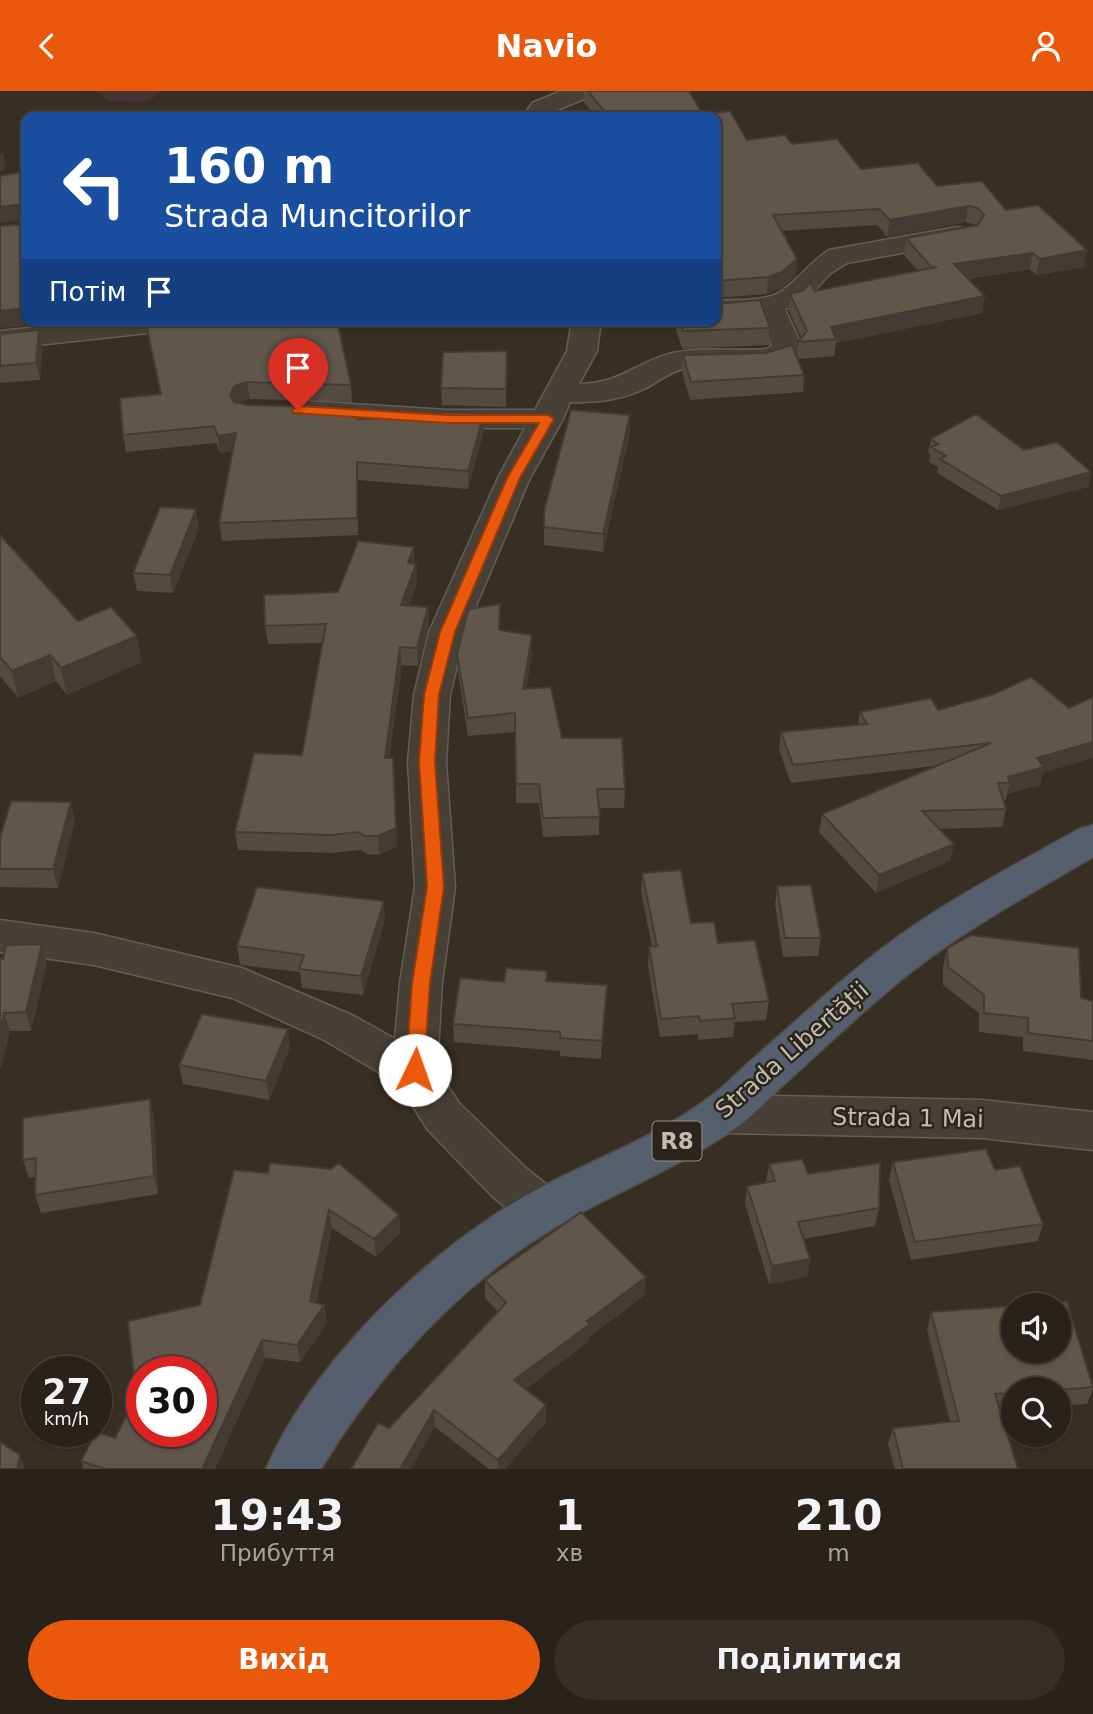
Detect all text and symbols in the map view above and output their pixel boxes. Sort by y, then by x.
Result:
icon: back [28,27,66,65]
text: Navio [495,27,598,65]
icon: person [1027,27,1065,65]
text: 160 m [164,138,334,195]
icon: left [49,140,140,231]
text: Strada Muncitorilor [164,197,470,235]
icon: arrive [140,273,178,311]
text: Потім [49,277,126,307]
pin [268,338,328,410]
icon: arrive [279,349,317,387]
street label: Strada Libertății [710,976,874,1124]
position arrow [378,1033,452,1107]
street label: Strada 1 Mai [832,1103,984,1133]
road number: R8 [652,1121,702,1161]
map controls [1001,1293,1071,1447]
button: sound [1001,1293,1071,1363]
speed limit sign: 30 [126,1356,217,1447]
text: 27 [42,1372,91,1412]
button: search [1001,1377,1071,1447]
text: km/h [44,1408,89,1429]
text: 19:43 [211,1491,344,1540]
text: 1 [555,1491,584,1540]
text: 210 [795,1491,882,1540]
text: Прибуття [220,1540,335,1566]
text: хв [556,1540,583,1566]
text: m [827,1540,850,1566]
button: Вихід [28,1620,540,1700]
button: Поділитися [554,1620,1065,1700]

